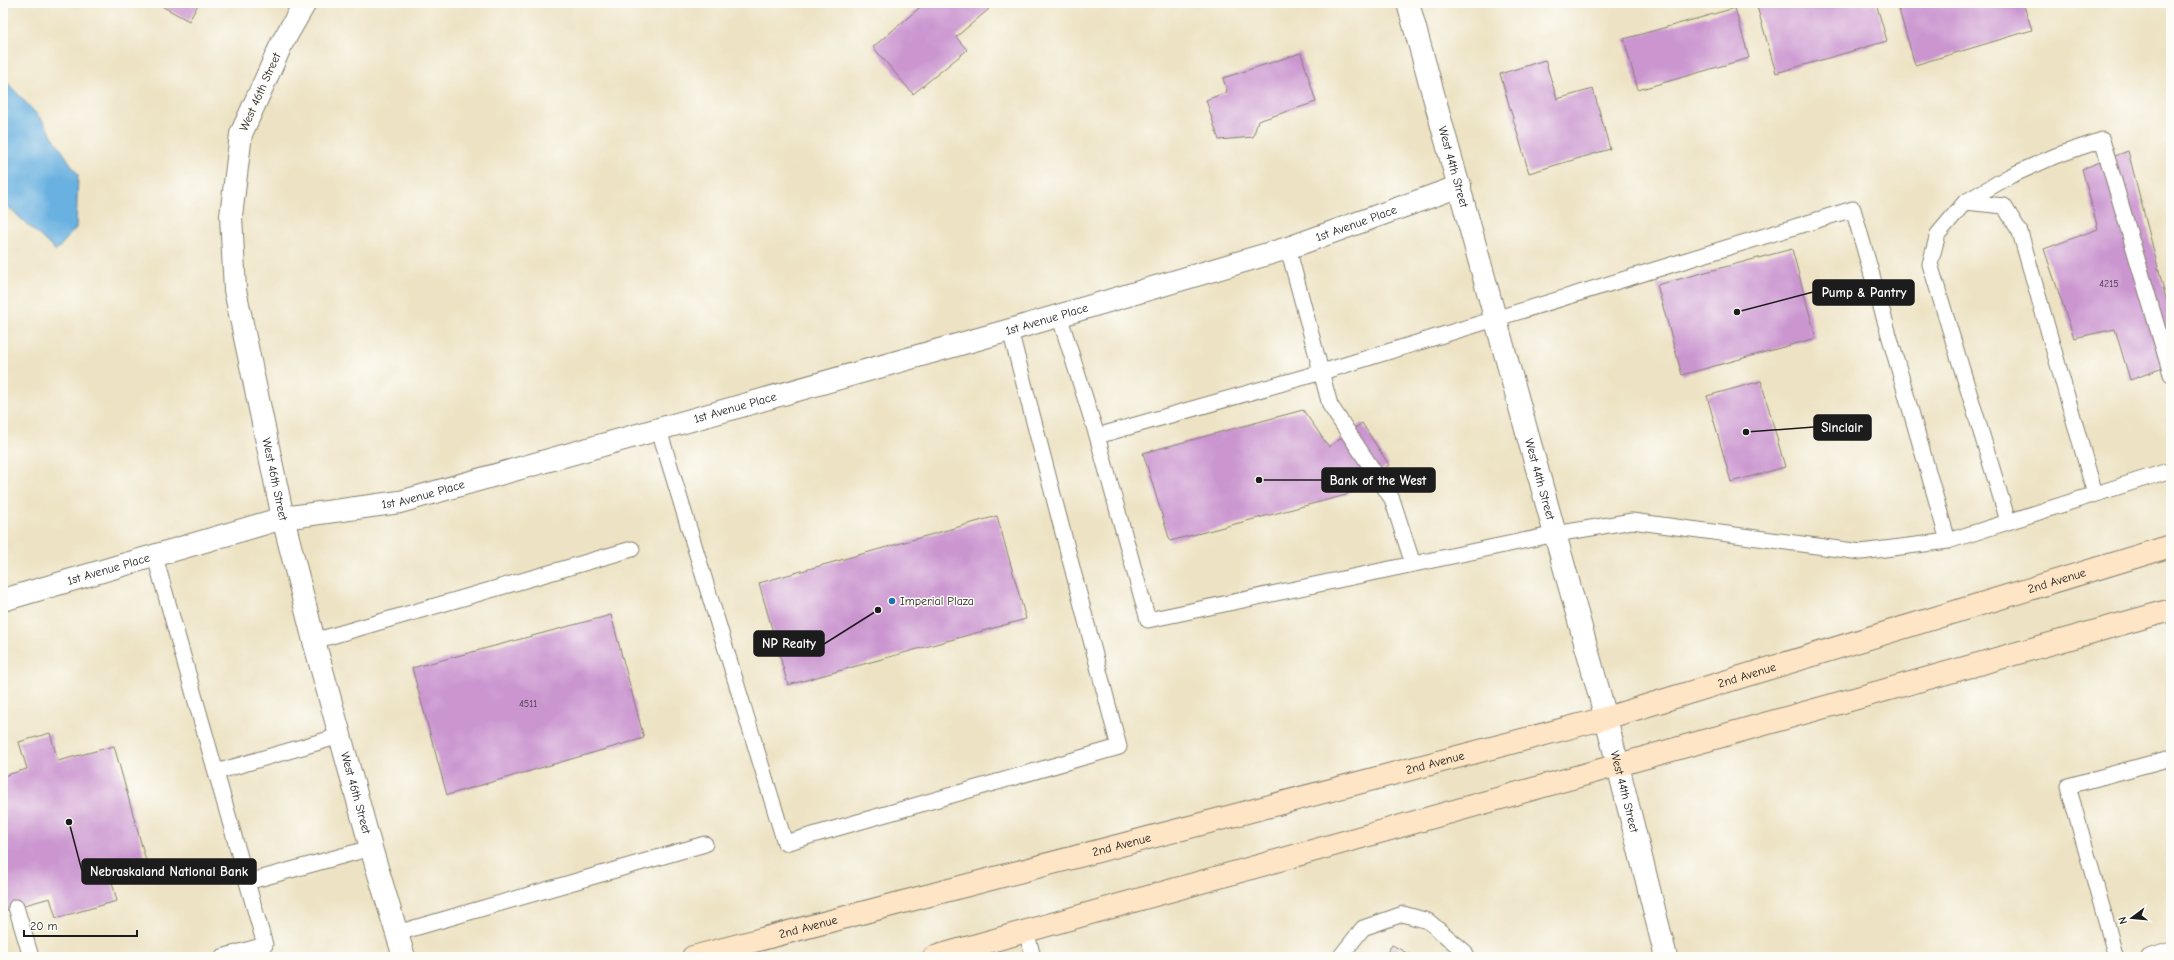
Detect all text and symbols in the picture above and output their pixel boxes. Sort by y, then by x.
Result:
street label: West 46th Street [236,50,284,133]
street label: West 44th Street [1435,125,1471,210]
street label: 1st Avenue Place [1314,202,1399,244]
house number: 4215 [2099,278,2119,290]
callout: Pump & Pantry [1813,280,1914,305]
text: Pump & Pantry [1822,285,1906,300]
street label: 1st Avenue Place [1004,300,1090,338]
street label: 1st Avenue Place [692,389,778,426]
callout: Sinclair [1814,415,1871,440]
text: Sinclair [1821,420,1864,435]
street label: West 46th Street [259,436,291,523]
street label: West 44th Street [1522,437,1558,522]
callout: Bank of the West [1322,468,1435,492]
text: Bank of the West [1330,473,1427,488]
street label: 1st Avenue Place [381,477,466,511]
street label: 1st Avenue Place [66,550,151,588]
street label: 2nd Avenue [2026,565,2087,596]
place label: Imperial Plaza [900,594,974,608]
marker: Imperial Plaza [887,596,897,606]
callout: NP Realty [754,631,824,656]
text: NP Realty [762,636,816,651]
street label: 2nd Avenue [1716,660,1778,691]
house number: 4511 [519,698,537,710]
street label: 2nd Avenue [1404,748,1466,777]
street label: West 44th Street [1608,749,1642,835]
street label: West 46th Street [338,750,374,836]
street label: 2nd Avenue [1091,830,1152,859]
callout: Nebraskaland National Bank [82,859,256,884]
text: Nebraskaland National Bank [90,864,249,879]
north arrow [2112,898,2152,938]
scale bar [24,912,137,938]
street label: 2nd Avenue [777,913,839,941]
text: N [2116,915,2130,926]
text: 20 m [30,919,58,933]

